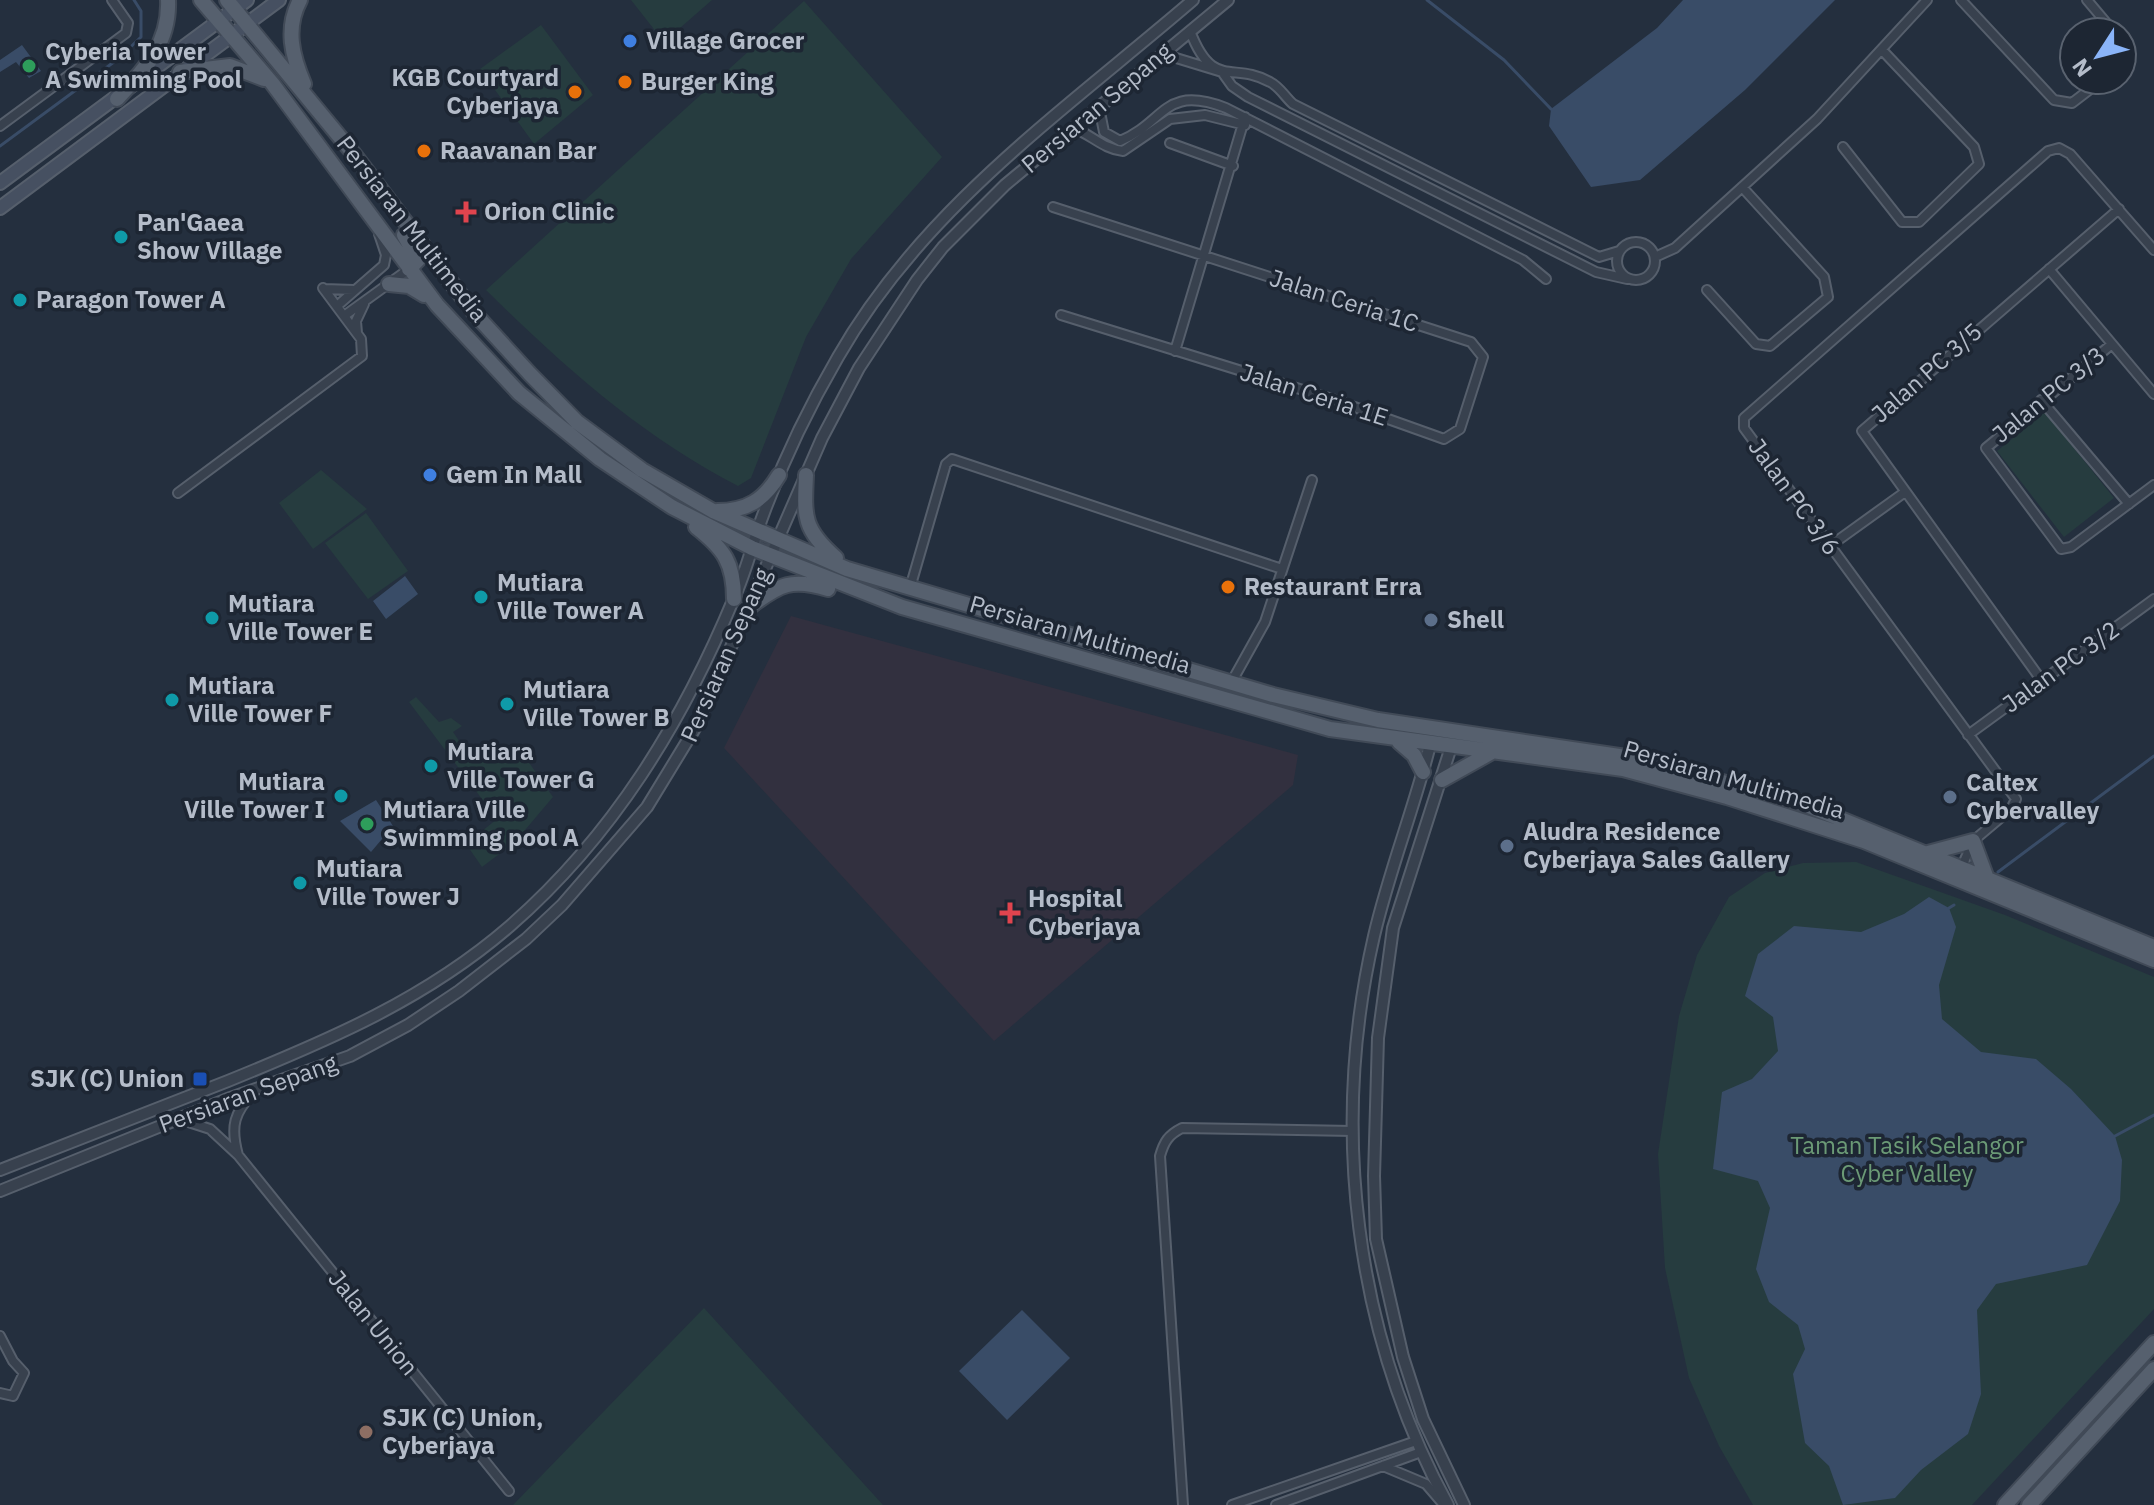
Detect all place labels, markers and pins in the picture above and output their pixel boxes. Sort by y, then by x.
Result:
place label: Village Grocer [646,24,805,56]
marker: Village Grocer [621,32,639,50]
place label: Cyberia Tower A Swimming Pool [45,35,242,95]
marker: Cyberia Tower A Swimming Pool [20,57,38,75]
place label: KGB Courtyard Cyberjaya [392,61,559,121]
place label: Burger King [641,65,774,97]
marker: Burger King [616,73,634,91]
marker: KGB Courtyard Cyberjaya [566,83,584,101]
place label: Raavanan Bar [440,134,597,166]
marker: Raavanan Bar [415,142,433,160]
place label: Orion Clinic [484,195,615,227]
marker: Orion Clinic [455,201,477,223]
place label: Pan'Gaea Show Village [137,206,283,266]
marker: Pan'Gaea Show Village [112,228,130,246]
place label: Paragon Tower A [36,283,226,315]
marker: Paragon Tower A [11,291,29,309]
place label: Gem In Mall [446,458,582,490]
marker: Gem In Mall [421,466,439,484]
place label: Mutiara Ville Tower A [497,566,644,626]
place label: Restaurant Erra [1244,570,1422,602]
marker: Restaurant Erra [1219,578,1237,596]
place label: Mutiara Ville Tower E [228,587,373,647]
marker: Mutiara Ville Tower A [472,588,490,606]
place label: Shell [1447,603,1504,635]
marker: Mutiara Ville Tower E [203,609,221,627]
marker: Shell [1422,611,1440,629]
place label: Mutiara Ville Tower F [188,669,333,729]
place label: Mutiara Ville Tower B [523,673,670,733]
marker: Mutiara Ville Tower F [163,691,181,709]
marker: Mutiara Ville Tower B [498,695,516,713]
place label: Mutiara Ville Tower G [447,735,595,795]
marker: Mutiara Ville Tower G [422,757,440,775]
place label: Mutiara Ville Tower I [184,765,325,825]
place label: Caltex Cybervalley [1966,766,2099,826]
marker: Mutiara Ville Tower I [332,787,350,805]
marker: Caltex Cybervalley [1941,788,1959,806]
place label: Mutiara Ville Swimming pool A [383,793,579,853]
marker: Mutiara Ville Swimming pool A [358,815,376,833]
place label: Aludra Residence Cyberjaya Sales Gallery [1523,815,1790,875]
marker: Aludra Residence Cyberjaya Sales Gallery [1498,837,1516,855]
place label: Mutiara Ville Tower J [316,852,460,912]
marker: Mutiara Ville Tower J [291,874,309,892]
place label: Hospital Cyberjaya [1028,882,1141,942]
marker: Hospital Cyberjaya [999,902,1021,924]
place label: SJK (C) Union [30,1062,184,1094]
marker: SJK (C) Union [191,1070,209,1088]
place label: SJK (C) Union, Cyberjaya [382,1401,543,1461]
marker: SJK (C) Union, Cyberjaya [357,1423,375,1441]

